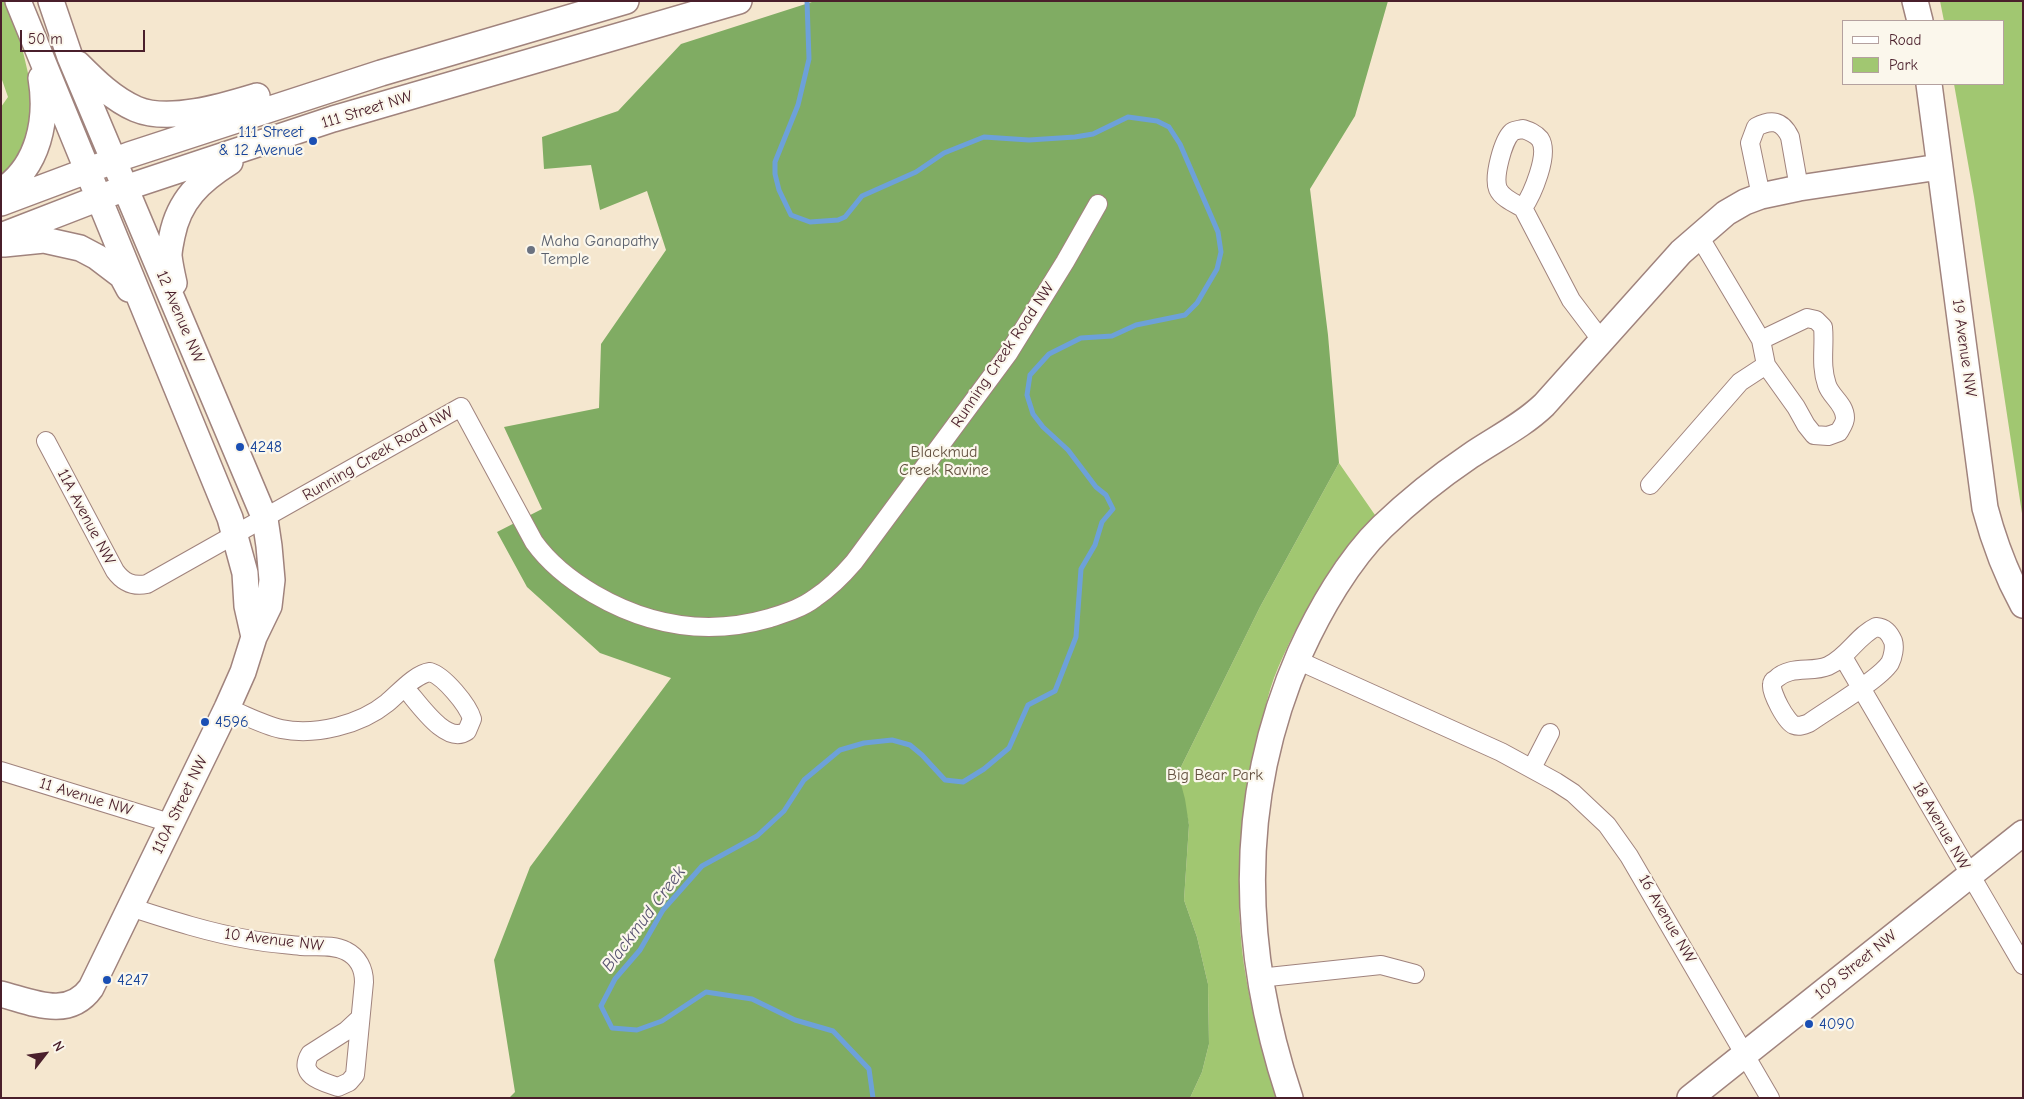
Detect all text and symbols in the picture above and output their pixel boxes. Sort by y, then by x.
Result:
scale bar [22,20,148,52]
legend [1842,20,2004,85]
text: 50 m [28,30,63,48]
text: Road [1889,31,1921,49]
text: Park [1889,56,1918,74]
street label: 111 Street NW [319,87,415,133]
place label: 111 Street & 12 Avenue [219,122,303,160]
marker: 111 Street & 12 Avenue [307,135,319,147]
place label: Maha Ganapathy Temple [541,231,659,269]
marker: Maha Ganapathy Temple [525,244,537,256]
street label: 12 Avenue NW [152,268,208,366]
street label: Running Creek Road NW [947,279,1059,431]
street label: 19 Avenue NW [1948,298,1980,398]
street label: Running Creek Road NW [299,403,457,505]
place label: 4248 [250,437,282,457]
marker: 4248 [234,441,246,453]
park label: Blackmud Creek Ravine [899,442,989,480]
street label: 11A Avenue NW [53,466,119,568]
place label: 4596 [215,712,249,732]
marker: 4596 [199,716,211,728]
street label: 110A Street NW [148,753,212,857]
park label: Big Bear Park [1167,765,1263,785]
street label: 11 Avenue NW [37,774,135,820]
street label: 18 Avenue NW [1908,779,1974,873]
water label: Blackmud Creek [597,862,691,976]
street label: 16 Avenue NW [1634,871,1700,967]
street label: 10 Avenue NW [223,924,325,956]
street label: 109 Street NW [1811,926,1901,1004]
place label: 4247 [117,970,148,990]
marker: 4247 [101,974,113,986]
place label: 4090 [1819,1014,1855,1034]
marker: 4090 [1803,1018,1815,1030]
north arrow [20,1029,70,1079]
text: N [49,1038,68,1054]

